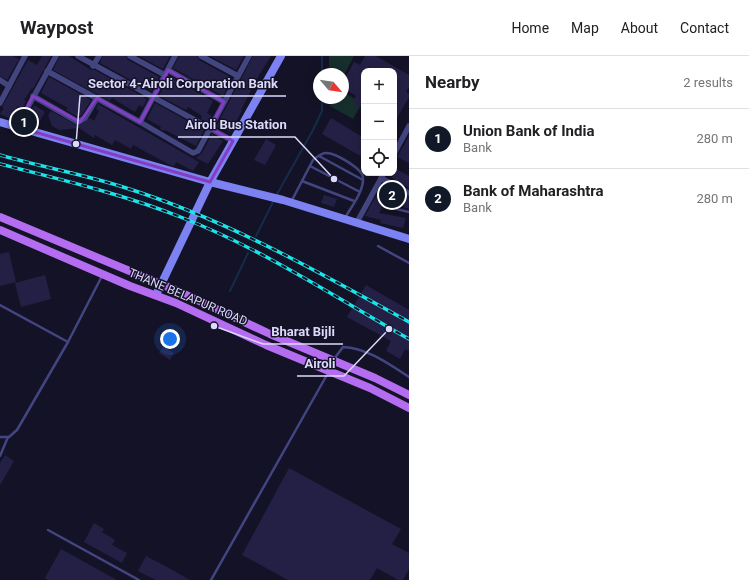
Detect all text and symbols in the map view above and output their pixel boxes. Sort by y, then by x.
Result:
text: Waypost [20,16,94,39]
text: Home [511,20,549,36]
text: Map [571,20,599,36]
text: About [621,20,658,36]
text: Contact [680,20,729,36]
north arrow [313,68,349,104]
map controls [361,68,397,176]
button: + [361,68,397,104]
callout: Sector 4-Airoli Corporation Bank [80,71,286,96]
text: Nearby [425,72,480,92]
text: 2 results [683,75,733,90]
text: Sector 4-Airoli Corporation Bank [88,76,279,91]
button: − [361,104,397,140]
pin: 1 [11,107,37,137]
callout: Airoli Bus Station [178,112,295,137]
text: Airoli Bus Station [185,117,287,132]
text: Union Bank of India [463,122,594,140]
text: 1 [434,131,442,146]
text: 280 m [696,131,733,146]
button: locate [361,140,397,176]
text: Bank [463,140,492,155]
pin: 2 [379,180,405,210]
text: Bank of Maharashtra [463,182,604,200]
text: 2 [434,191,442,206]
text: 280 m [696,191,733,206]
text: Bank [463,200,492,215]
street label: THANE BELAPUR ROAD [127,266,250,328]
callout: Bharat Bijli [263,319,343,344]
text: Bharat Bijli [271,324,335,339]
your location [160,329,180,349]
callout: Airoli [297,351,344,376]
text: Airoli [305,356,335,371]

